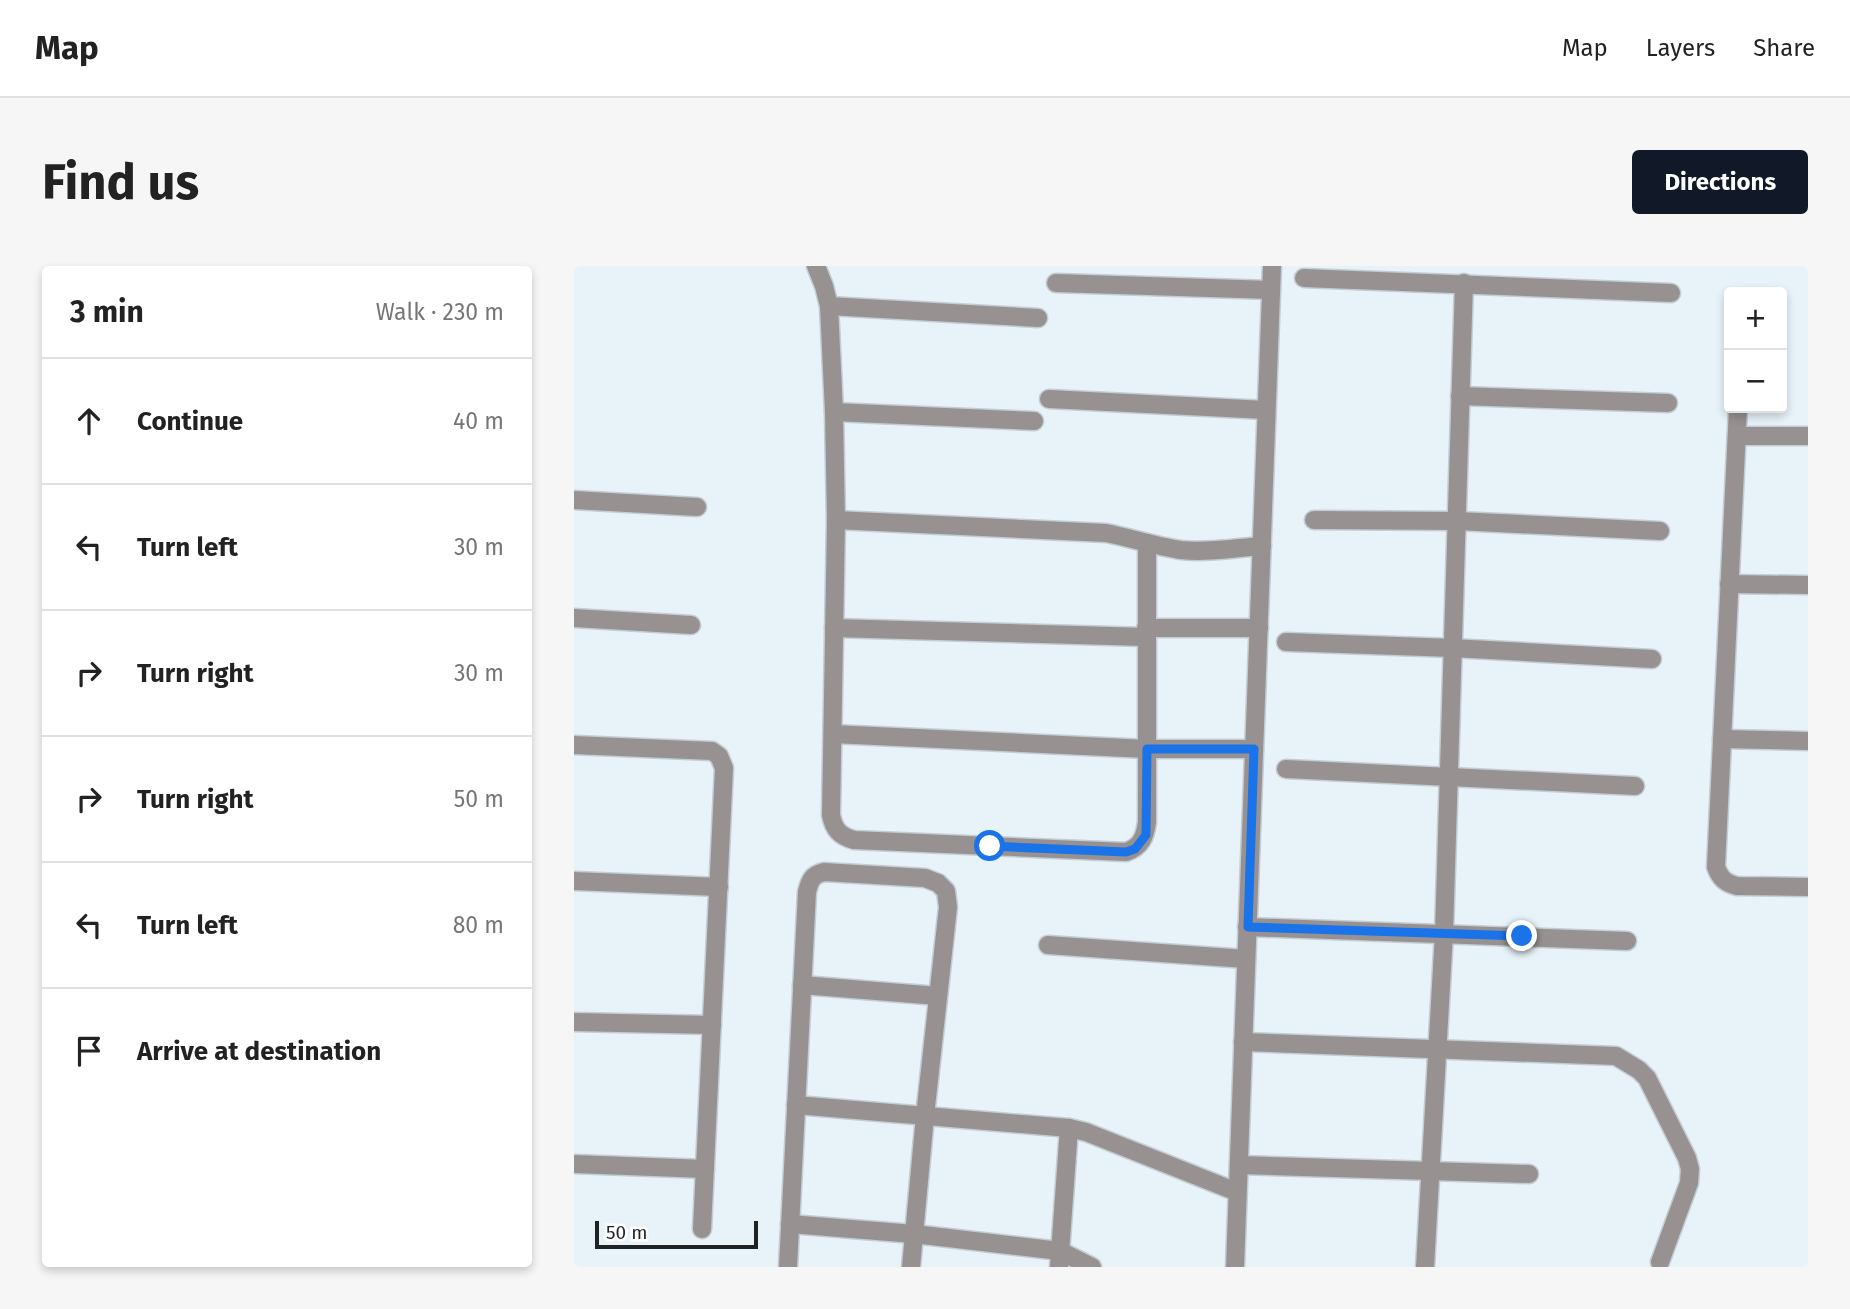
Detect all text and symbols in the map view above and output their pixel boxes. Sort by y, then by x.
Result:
text: Map [35,28,99,68]
text: Map [1562,34,1608,62]
text: Layers [1646,34,1715,62]
text: Share [1753,34,1815,62]
button: Directions [1632,150,1808,214]
text: Find us [42,153,199,212]
map controls [1724,287,1787,413]
button: + [1724,287,1787,350]
text: 3 min [70,294,144,330]
text: Walk · 230 m [376,298,504,326]
button: − [1724,350,1787,413]
icon: ahead [70,402,108,440]
text: Continue [137,406,243,437]
text: 40 m [453,407,504,435]
icon: left [70,528,108,566]
text: Turn left [137,532,238,563]
text: 30 m [454,533,504,561]
icon: right [70,654,108,692]
text: Turn right [137,658,254,689]
text: 30 m [454,659,504,687]
icon: right [70,780,108,818]
text: Turn right [137,784,254,815]
text: 50 m [454,785,504,813]
route start [974,830,1005,861]
icon: left [70,906,108,944]
text: Turn left [137,910,238,941]
text: 80 m [453,911,504,939]
route end [1506,920,1537,951]
icon: arrive [70,1032,108,1070]
text: Arrive at destination [137,1036,381,1067]
scale bar [595,1218,758,1250]
text: 50 m [606,1221,647,1244]

